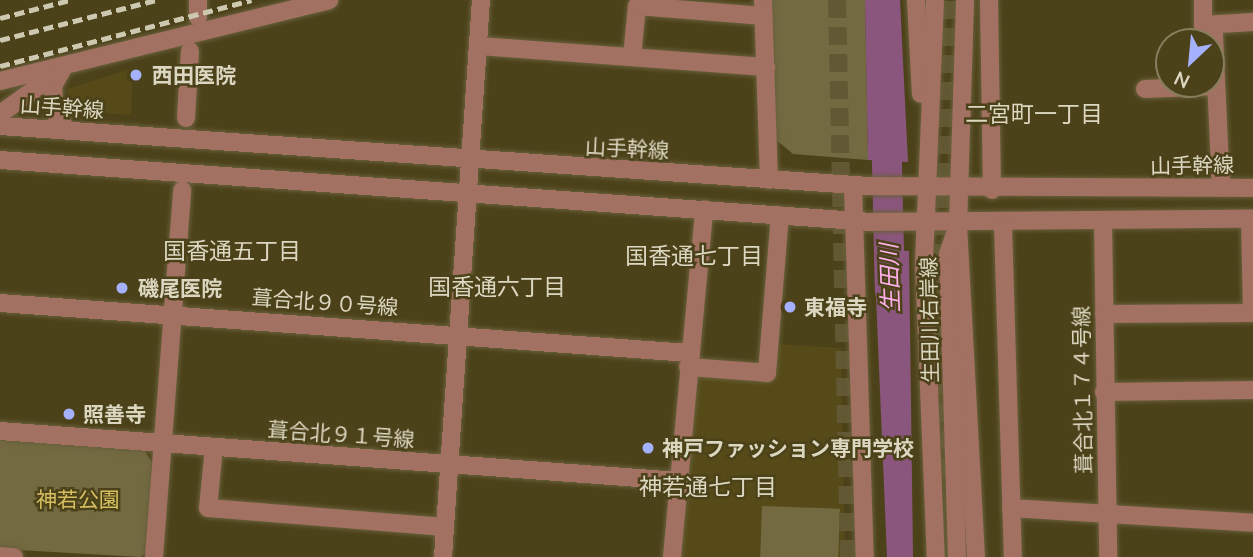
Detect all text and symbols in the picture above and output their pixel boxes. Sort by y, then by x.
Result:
north arrow [1155,28,1225,98]
place label: 西田医院 [152,62,236,88]
marker: 西田医院 [126,65,146,85]
text: N [1170,66,1193,94]
street label: 山手幹線 [19,92,105,122]
district label: 二宮町一丁目 [965,100,1103,128]
street label: 山手幹線 [584,133,670,163]
street label: 山手幹線 [1150,152,1234,178]
district label: 国香通五丁目 [163,237,301,265]
district label: 国香通七丁目 [625,242,763,270]
water label: 生田川 [875,243,905,313]
street label: 生田川右岸線 [915,257,943,383]
district label: 国香通六丁目 [428,273,566,301]
place label: 磯尾医院 [138,275,222,301]
marker: 磯尾医院 [112,278,132,298]
street label: 葺合北９０号線 [251,284,399,320]
place label: 東福寺 [804,294,867,320]
marker: 東福寺 [782,299,798,315]
street label: 葺合北１７４号線 [1068,306,1096,474]
place label: 照善寺 [83,401,146,427]
marker: 照善寺 [61,406,77,422]
street label: 葺合北９１号線 [267,416,415,452]
place label: 神戸ファッション専門学校 [662,435,914,461]
marker: 神戸ファッション専門学校 [640,440,656,456]
district label: 神若通七丁目 [639,473,777,501]
park label: 神若公園 [36,486,120,512]

